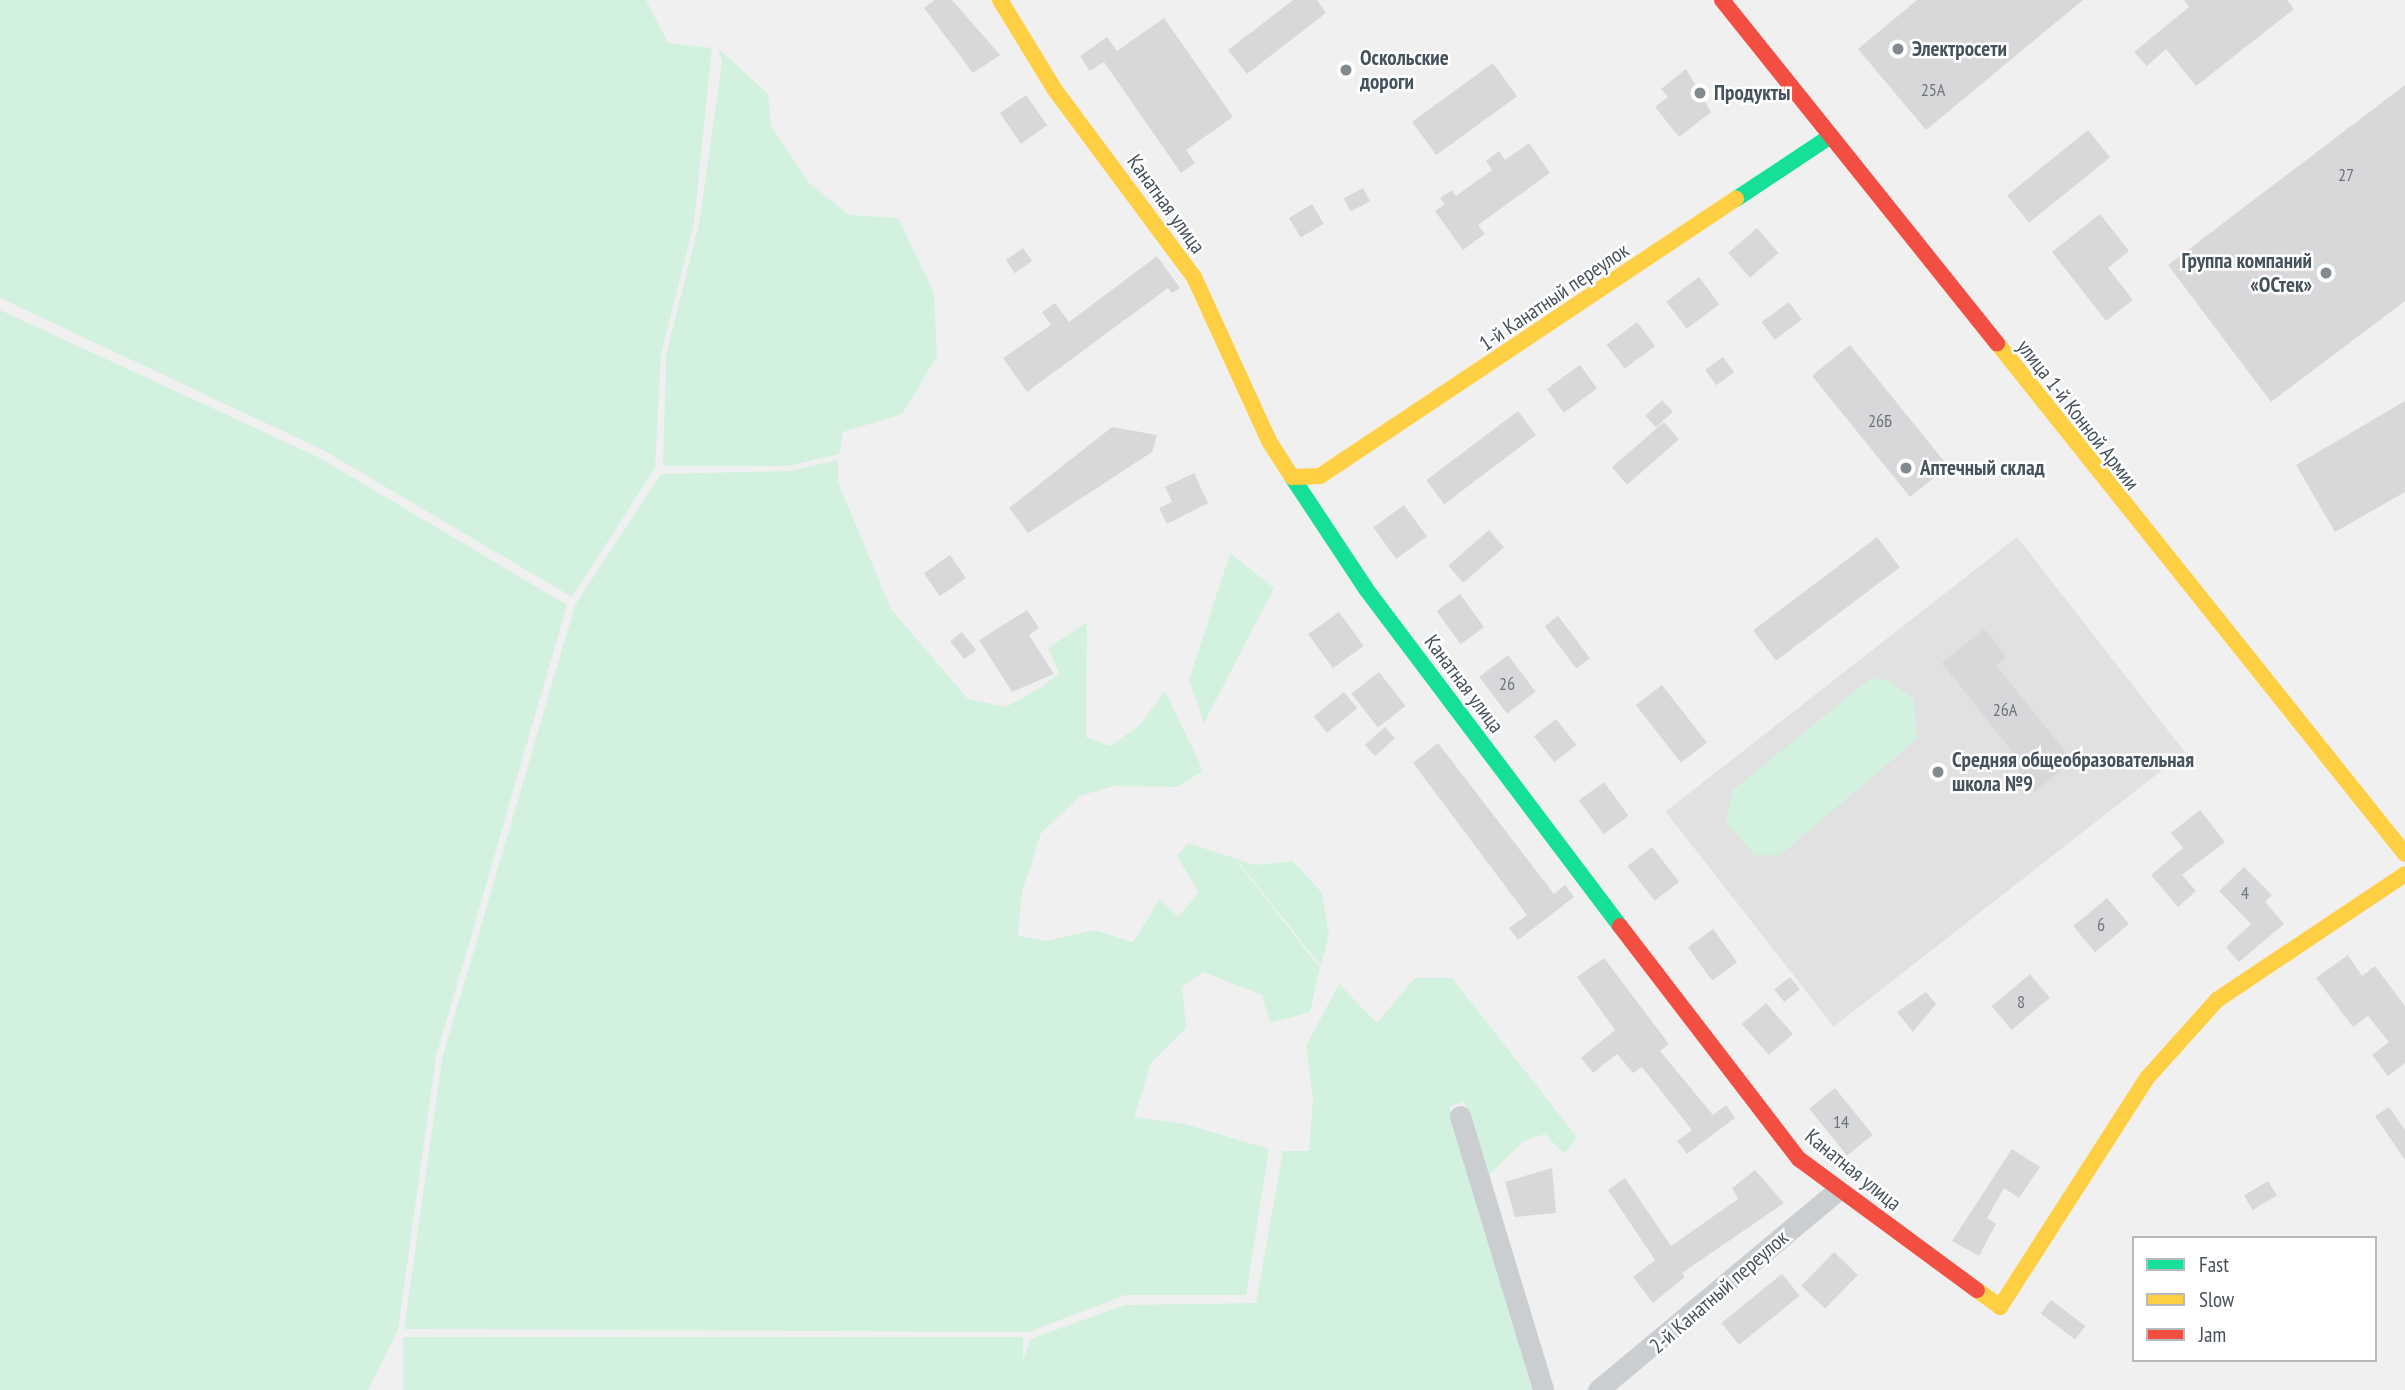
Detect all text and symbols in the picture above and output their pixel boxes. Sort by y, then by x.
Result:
place label: Электросети [1912,36,2007,62]
marker: Электросети [1890,41,1906,57]
place label: Оскольские дороги [1360,45,1449,95]
marker: Оскольские дороги [1338,62,1354,78]
house number: 25А [1921,79,1945,101]
place label: Продукты [1714,80,1790,106]
marker: Продукты [1692,85,1708,101]
street label: Канатная улица [1122,150,1210,258]
house number: 27 [2338,164,2354,186]
street label: 1-й Канатный переулок [1474,238,1634,356]
place label: Группа компаний «ОСтек» [2182,248,2312,298]
marker: Группа компаний «ОСтек» [2318,265,2334,281]
street label: улица 1-й Конной Армии [2011,335,2145,495]
house number: 26Б [1868,410,1892,432]
place label: Аптечный склад [1920,455,2045,481]
marker: Аптечный склад [1898,460,1914,476]
street label: Канатная улица [1419,630,1509,738]
house number: 26 [1499,673,1515,695]
house number: 26А [1993,699,2017,721]
place label: Средняя общеобразовательная школа №9 [1952,747,2194,797]
marker: Средняя общеобразовательная школа №9 [1930,764,1946,780]
house number: 4 [2241,882,2249,904]
house number: 6 [2097,914,2105,936]
house number: 8 [2017,991,2025,1013]
house number: 14 [1833,1111,1849,1133]
street label: Канатная улица [1800,1124,1906,1216]
street label: 2-й Канатный переулок [1645,1225,1793,1359]
legend [2132,1236,2377,1362]
text: Fast [2199,1251,2229,1278]
text: Slow [2199,1286,2234,1313]
text: Jam [2199,1321,2226,1348]

